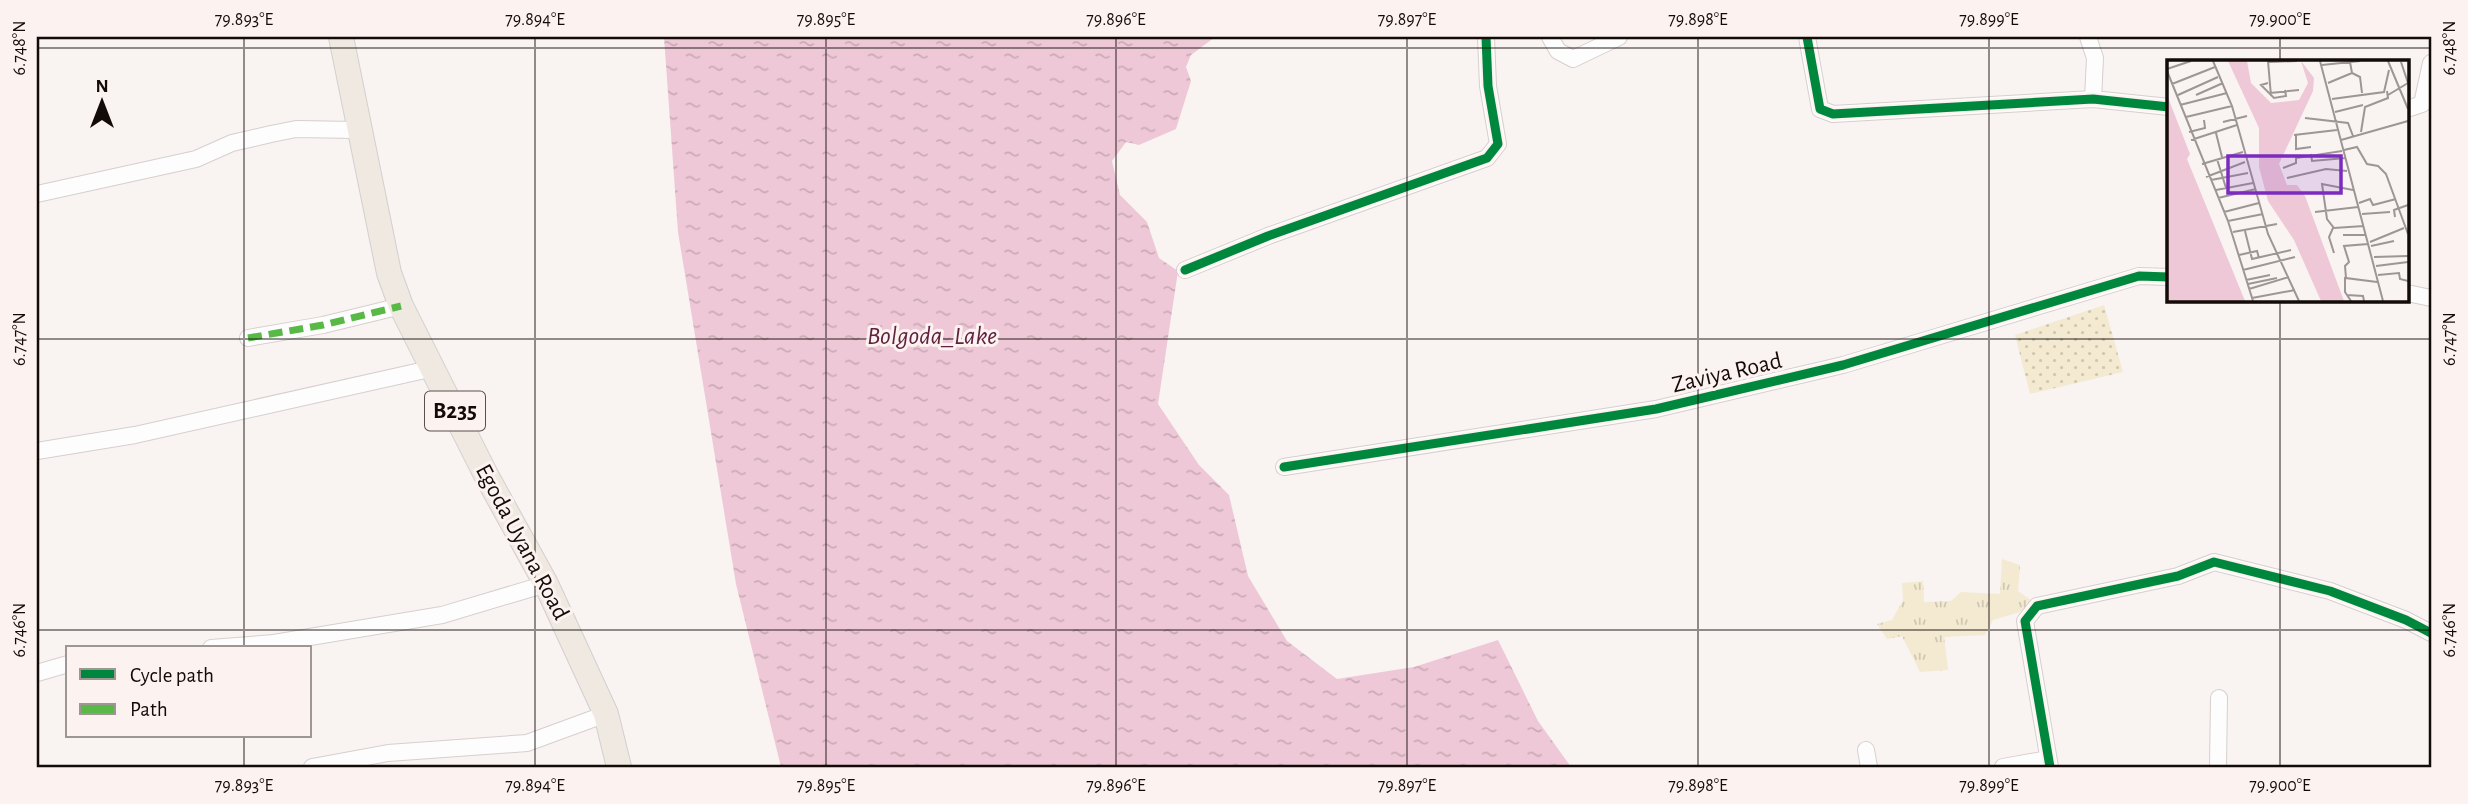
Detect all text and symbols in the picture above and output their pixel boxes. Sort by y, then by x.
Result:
text: 79.893°E [215,11,274,29]
text: 79.894°E [505,11,565,29]
text: 79.895°E [797,11,856,29]
text: 79.896°E [1086,11,1146,29]
text: 79.897°E [1378,11,1437,29]
text: 79.898°E [1668,11,1728,29]
text: 79.899°E [1959,11,2019,29]
text: 79.900°E [2249,11,2311,29]
text: 6.748°N [11,21,29,75]
text: 6.748°N [2441,21,2459,75]
inset map [2167,60,2408,301]
north arrow [66,66,136,136]
text: N [95,77,109,96]
text: 6.747°N [11,312,29,366]
text: 6.747°N [2441,312,2459,366]
water label: Bolgoda_Lake [867,323,997,349]
street label: Zaviya Road [1670,349,1784,397]
road number: B235 [425,392,485,430]
street label: Egoda Uyana Road [471,460,573,624]
text: 6.746°N [11,603,29,657]
text: 6.746°N [2441,603,2459,657]
legend [66,646,312,738]
text: Cycle path [130,665,214,686]
text: Path [130,699,168,720]
text: 79.893°E [215,777,274,795]
text: 79.894°E [505,777,565,795]
text: 79.895°E [797,777,856,795]
text: 79.896°E [1086,777,1146,795]
text: 79.897°E [1378,777,1437,795]
text: 79.898°E [1668,777,1728,795]
text: 79.899°E [1959,777,2019,795]
text: 79.900°E [2249,777,2311,795]

